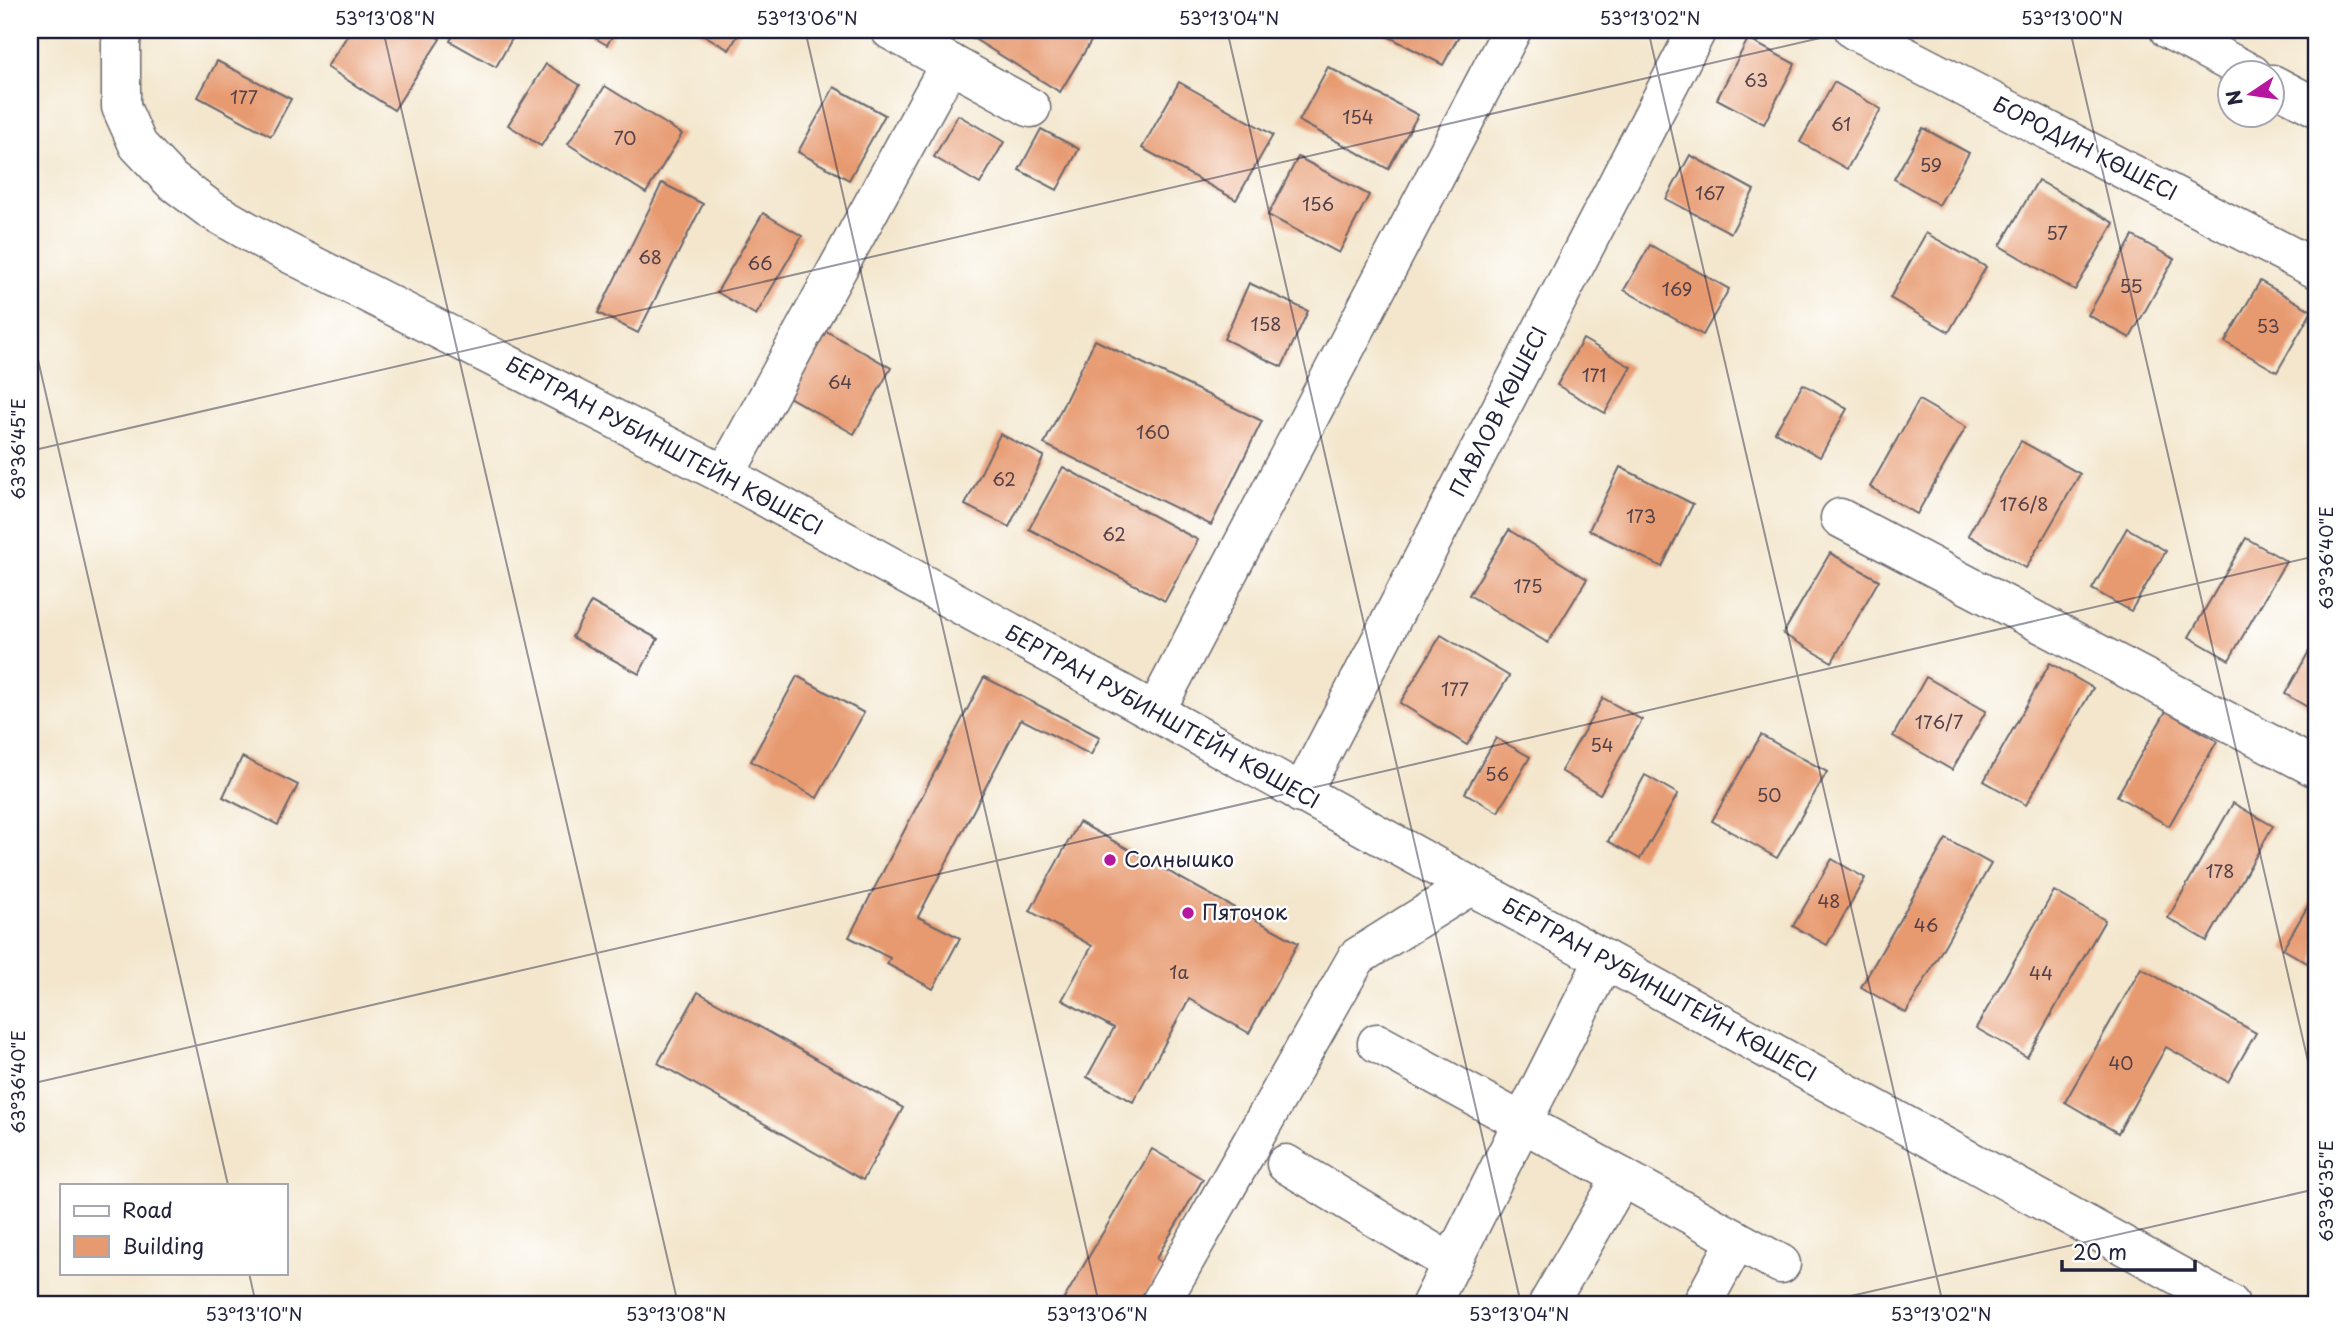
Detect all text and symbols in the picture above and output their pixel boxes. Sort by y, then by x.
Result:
text: 53°13'08"N [335,4,435,31]
text: 53°13'06"N [756,4,858,31]
text: 53°13'04"N [1179,4,1279,31]
text: 53°13'02"N [1599,4,1701,31]
text: 53°13'00"N [2021,4,2123,31]
north arrow [2216,60,2286,130]
house number: 63 [1744,66,1768,93]
house number: 177 [230,83,258,110]
street label: БОРОДИН КӨШЕСІ [1988,87,2183,207]
text: N [2218,88,2249,109]
house number: 154 [1342,103,1374,130]
house number: 61 [1831,110,1851,137]
house number: 70 [614,124,636,151]
house number: 59 [1920,151,1942,178]
house number: 167 [1695,179,1725,206]
house number: 156 [1302,190,1334,217]
house number: 57 [2046,219,2068,246]
house number: 68 [638,243,662,270]
house number: 66 [748,249,772,276]
house number: 55 [2119,272,2143,299]
house number: 169 [1662,275,1692,302]
house number: 158 [1251,310,1281,337]
house number: 53 [2256,312,2280,339]
street label: ПАВЛОВ КӨШЕСІ [1440,320,1554,502]
street label: БЕРТРАН РУБИНШТЕЙН КӨШЕСІ [501,347,829,542]
house number: 171 [1582,361,1606,388]
house number: 64 [828,368,852,395]
text: 63°36'45"E [4,398,31,500]
house number: 160 [1136,418,1170,445]
house number: 62 [992,465,1016,492]
house number: 176/8 [2000,490,2048,517]
house number: 173 [1626,502,1656,529]
text: 63°36'40"E [2312,506,2339,610]
house number: 62 [1102,520,1126,547]
house number: 175 [1513,572,1543,599]
street label: БЕРТРАН РУБИНШТЕЙН КӨШЕСІ [1000,615,1326,815]
house number: 177 [1441,675,1469,702]
house number: 176/7 [1915,708,1963,735]
house number: 54 [1590,731,1614,758]
house number: 56 [1485,760,1509,787]
house number: 50 [1757,781,1781,808]
place label: Солнышко [1124,842,1234,874]
marker: Солнышко [1102,852,1118,868]
house number: 178 [2206,857,2234,884]
house number: 48 [1817,887,1841,914]
street label: БЕРТРАН РУБИНШТЕЙН КӨШЕСІ [1497,888,1823,1088]
place label: Пяточок [1202,895,1288,927]
marker: Пяточок [1180,905,1196,921]
house number: 46 [1914,911,1938,938]
house number: 1а [1169,958,1189,985]
house number: 44 [2029,959,2053,986]
text: 63°36'40"E [4,1030,31,1134]
house number: 40 [2108,1049,2134,1076]
text: 63°36'35"E [2312,1140,2339,1242]
legend [60,1184,287,1274]
text: Road [122,1193,173,1225]
text: Building [122,1229,204,1261]
scale bar [2062,1229,2196,1273]
text: 20 m [2073,1235,2127,1267]
text: 53°13'10"N [205,1300,303,1327]
text: 53°13'08"N [626,1300,726,1327]
text: 53°13'06"N [1046,1300,1148,1327]
text: 53°13'04"N [1469,1300,1569,1327]
text: 53°13'02"N [1890,1300,1992,1327]

